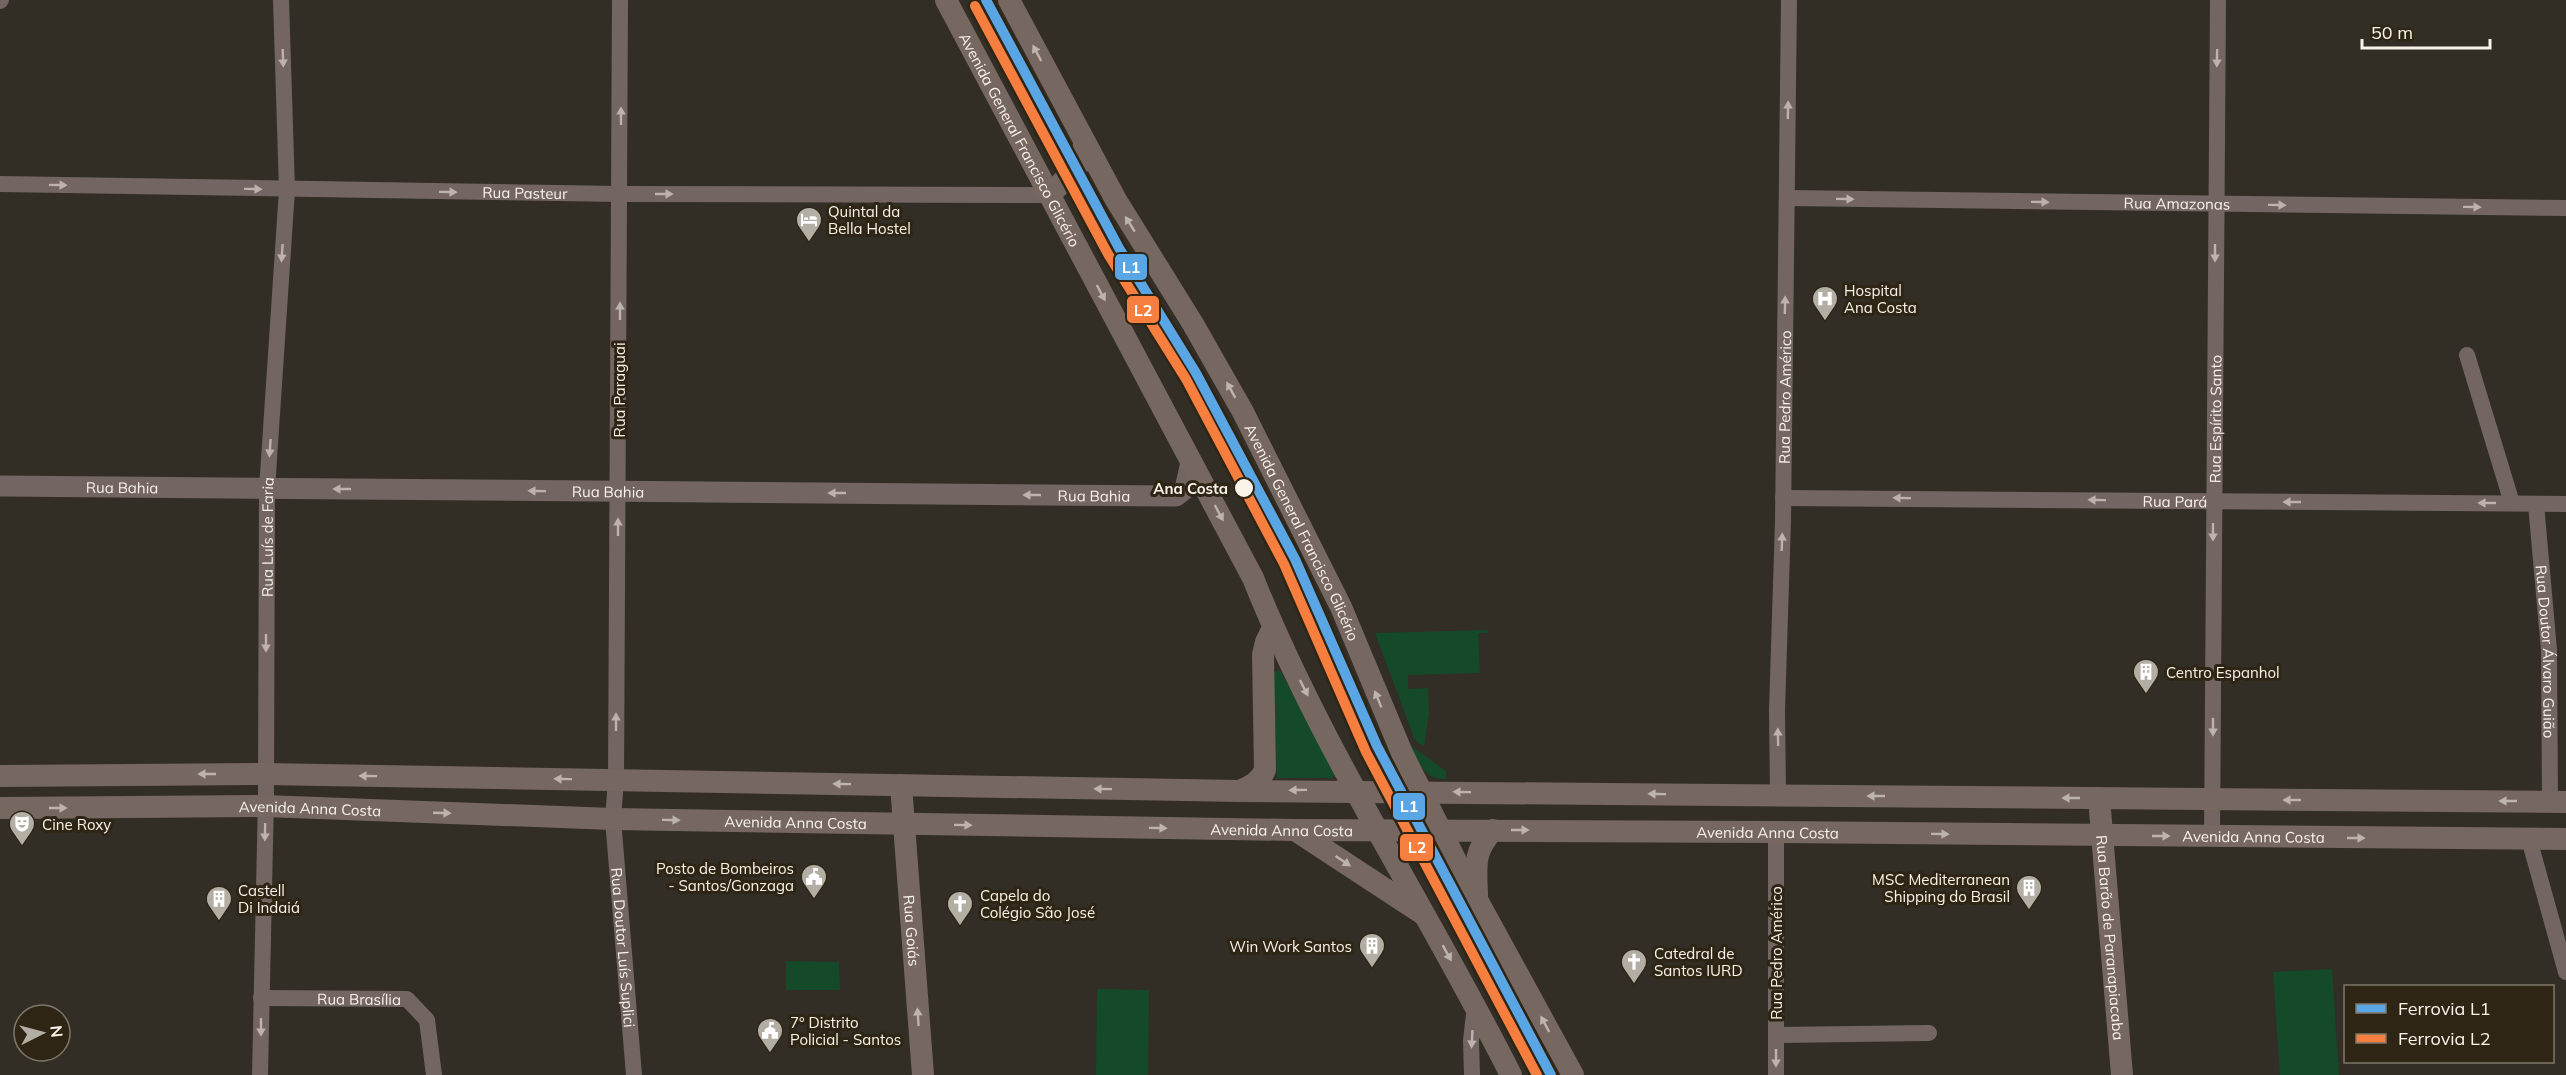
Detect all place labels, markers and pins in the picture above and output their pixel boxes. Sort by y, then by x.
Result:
place label: Quintal da Bella Hostel [828,202,911,238]
hotel icon: Quintal da Bella Hostel [794,205,824,243]
place label: Hospital Ana Costa [1844,281,1917,317]
hospital icon: Hospital Ana Costa [1810,284,1840,322]
marker: Ana Costa [1233,477,1255,499]
place label: Ana Costa [1153,479,1228,498]
building icon: Centro Espanhol [2131,657,2161,695]
place label: Centro Espanhol [2166,663,2280,682]
theatre icon: Cine Roxy [7,809,37,847]
place label: Cine Roxy [42,815,111,834]
place label: Posto de Bombeiros - Santos/Gonzaga [656,859,794,895]
public building icon: Posto de Bombeiros - Santos/Gonzaga [799,862,829,900]
place label: MSC Mediterranean Shipping do Brasil [1872,870,2010,906]
building icon: MSC Mediterranean Shipping do Brasil [2014,873,2044,911]
place label: Castell Di Indaiá [238,881,300,917]
building icon: Castell Di Indaiá [204,884,234,922]
place label: Capela do Colégio São José [980,886,1095,922]
church icon: Capela do Colégio São José [945,889,975,927]
building icon: Win Work Santos [1357,931,1387,969]
place label: Win Work Santos [1229,937,1352,956]
place label: Catedral de Santos IURD [1654,944,1743,980]
church icon: Catedral de Santos IURD [1619,947,1649,985]
place label: 7° Distrito Policial - Santos [790,1013,901,1049]
public building icon: 7° Distrito Policial - Santos [755,1016,785,1054]

